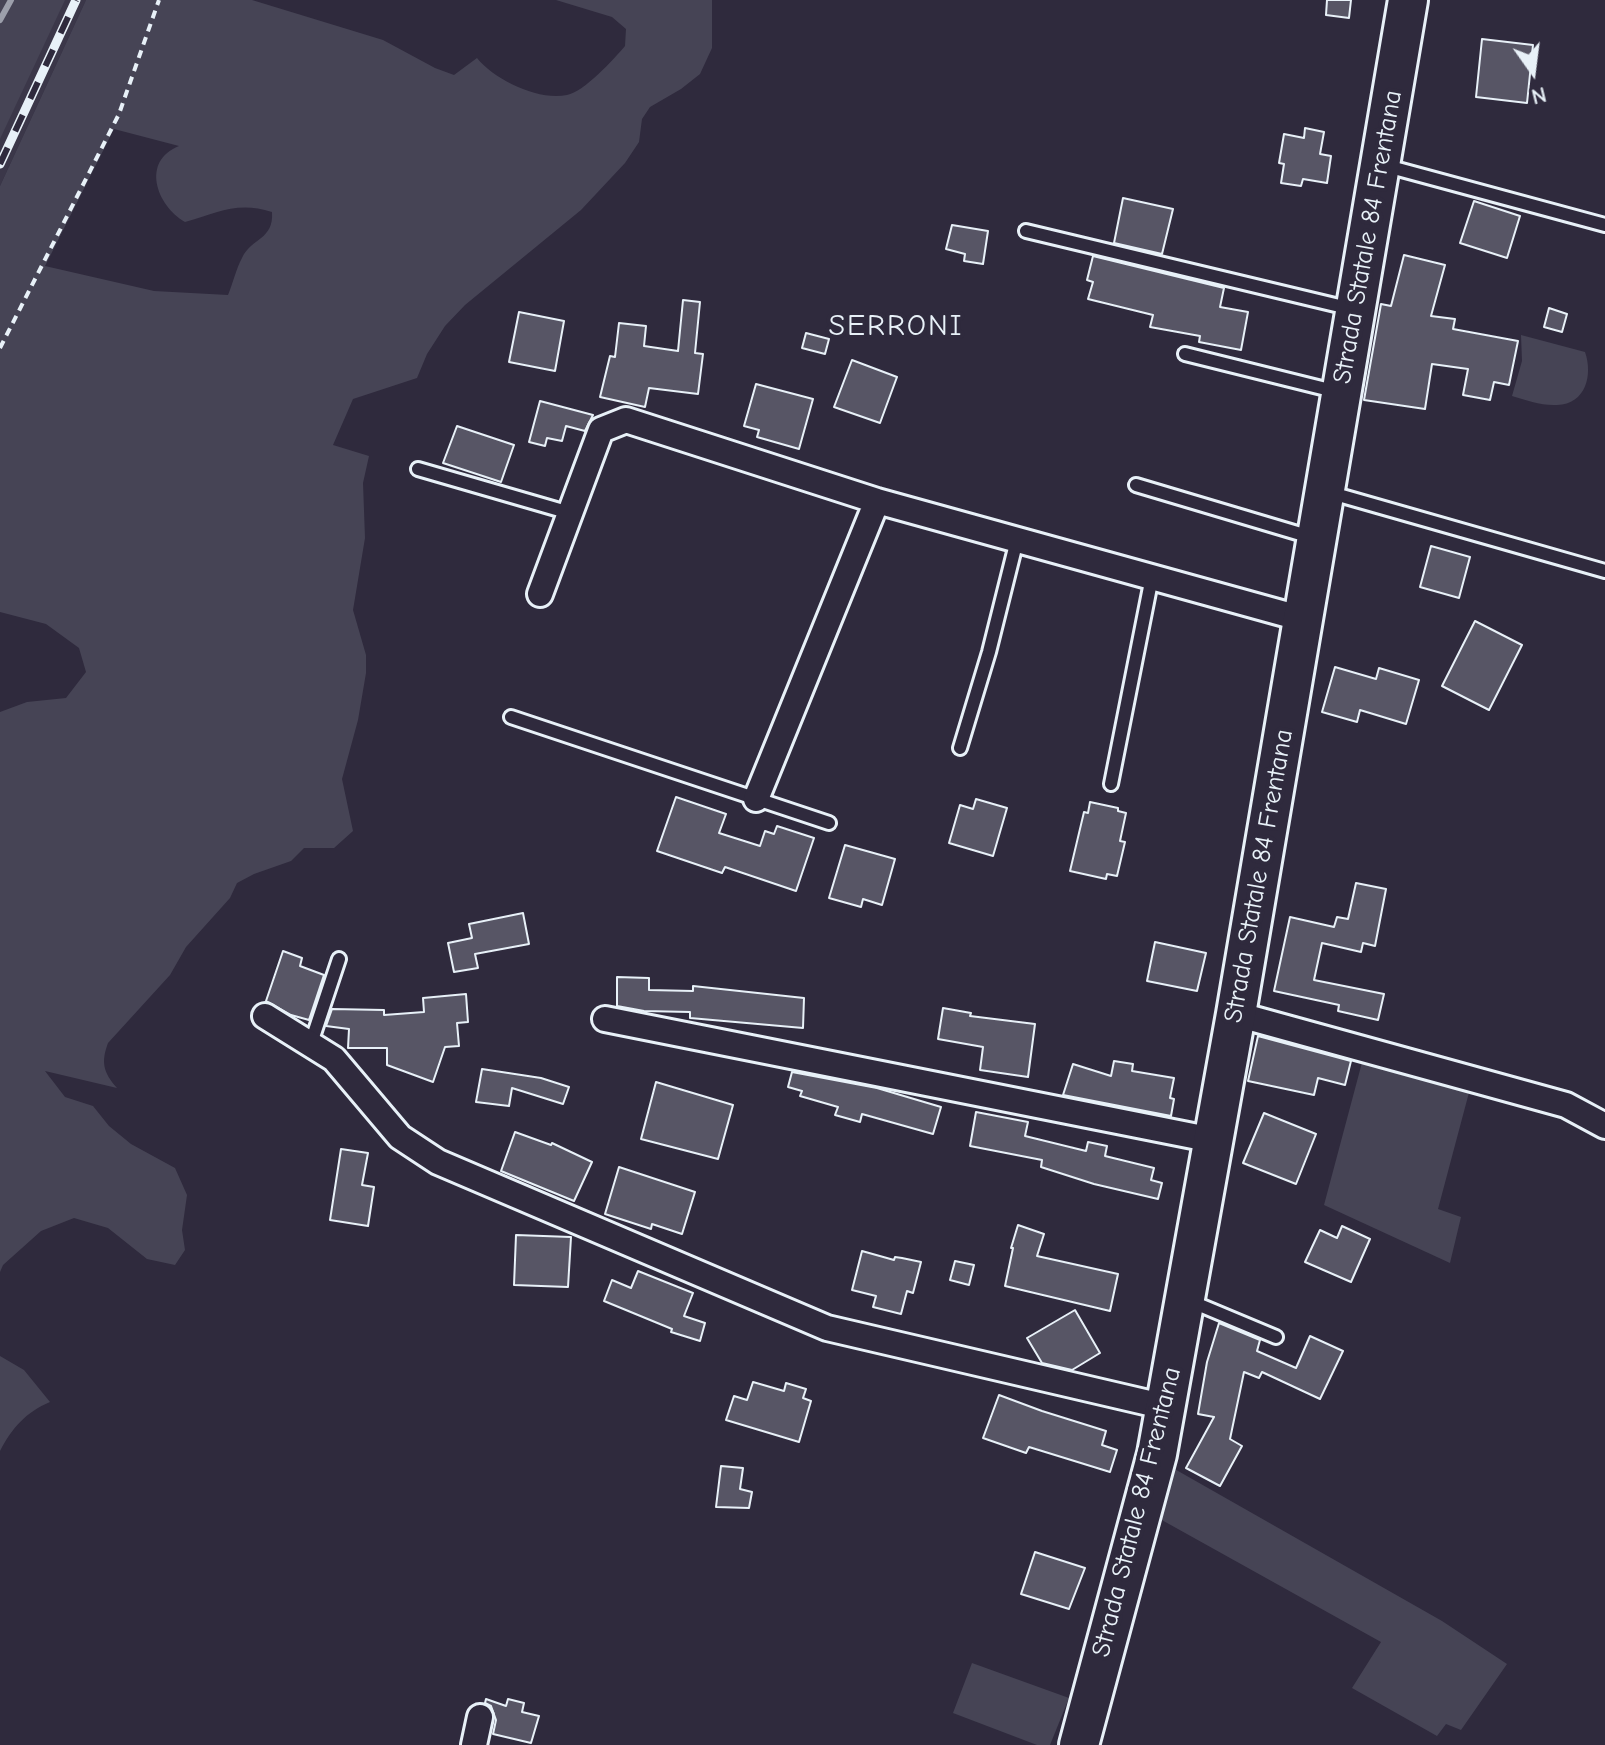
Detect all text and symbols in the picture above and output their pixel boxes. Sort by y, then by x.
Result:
north arrow [1493,32,1573,112]
text: N [1529,81,1549,110]
street label: Strada Statale 84 Frentana [1327,88,1409,386]
district label: SERRONI [828,309,964,345]
street label: Strada Statale 84 Frentana [1218,727,1300,1025]
street label: Strada Statale 84 Frentana [1086,1364,1188,1660]

